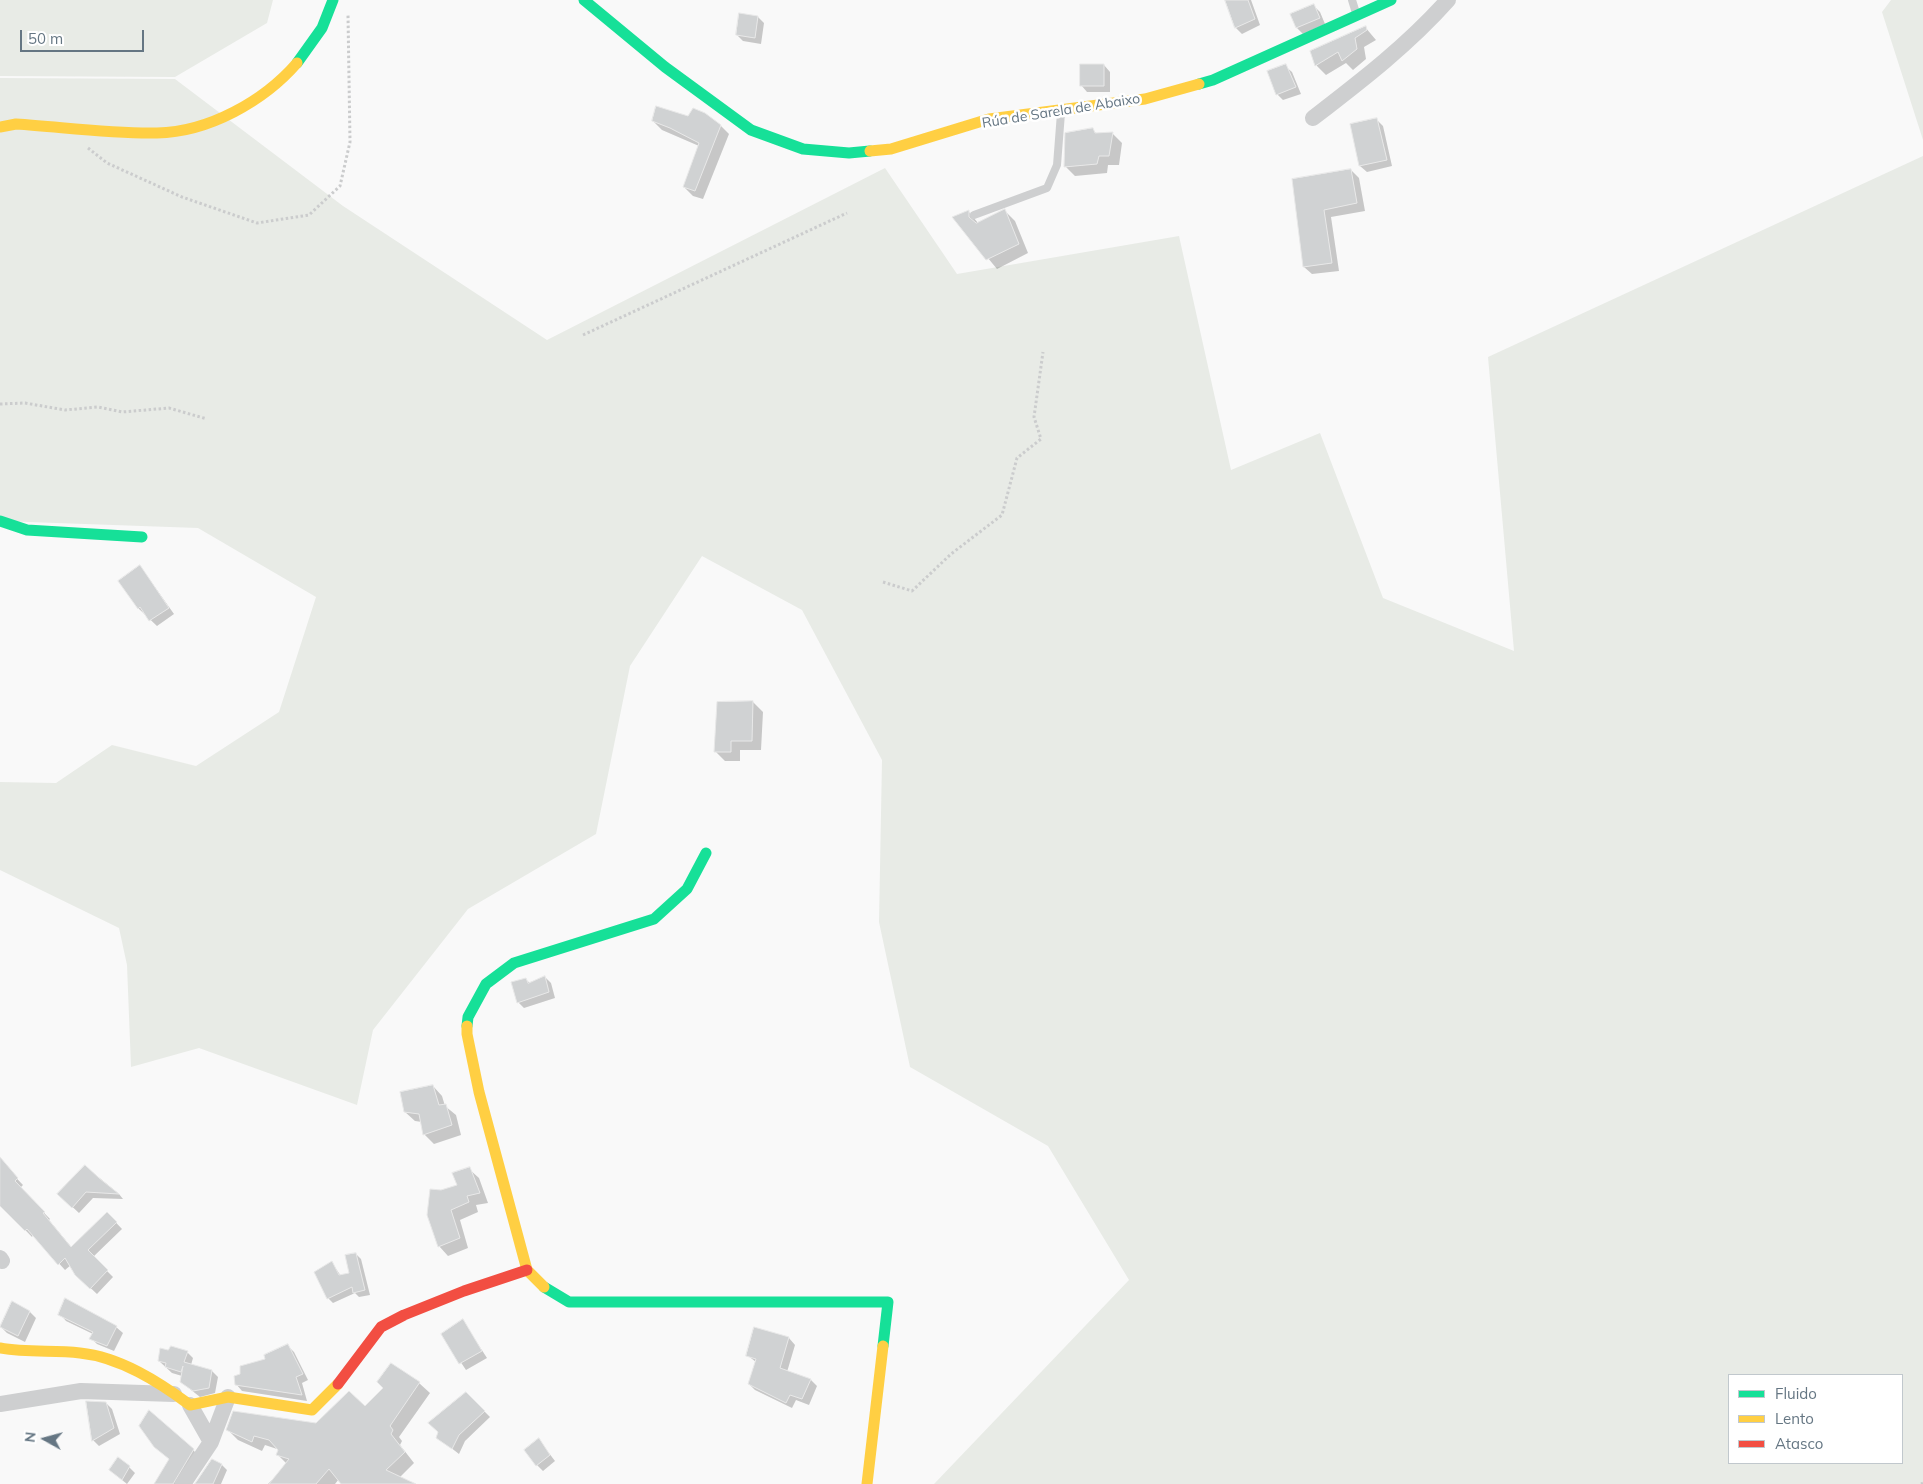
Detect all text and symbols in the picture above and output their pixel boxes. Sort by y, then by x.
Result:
scale bar [22,20,146,52]
text: 50 m [28,29,63,48]
street label: Rúa de Sarela de Abaixo [981,90,1141,132]
legend [1728,1374,1903,1464]
text: Fluido [1775,1384,1817,1403]
text: Lento [1775,1409,1814,1428]
north arrow [20,1414,70,1464]
text: N [21,1431,40,1444]
text: Atasco [1775,1434,1823,1453]

